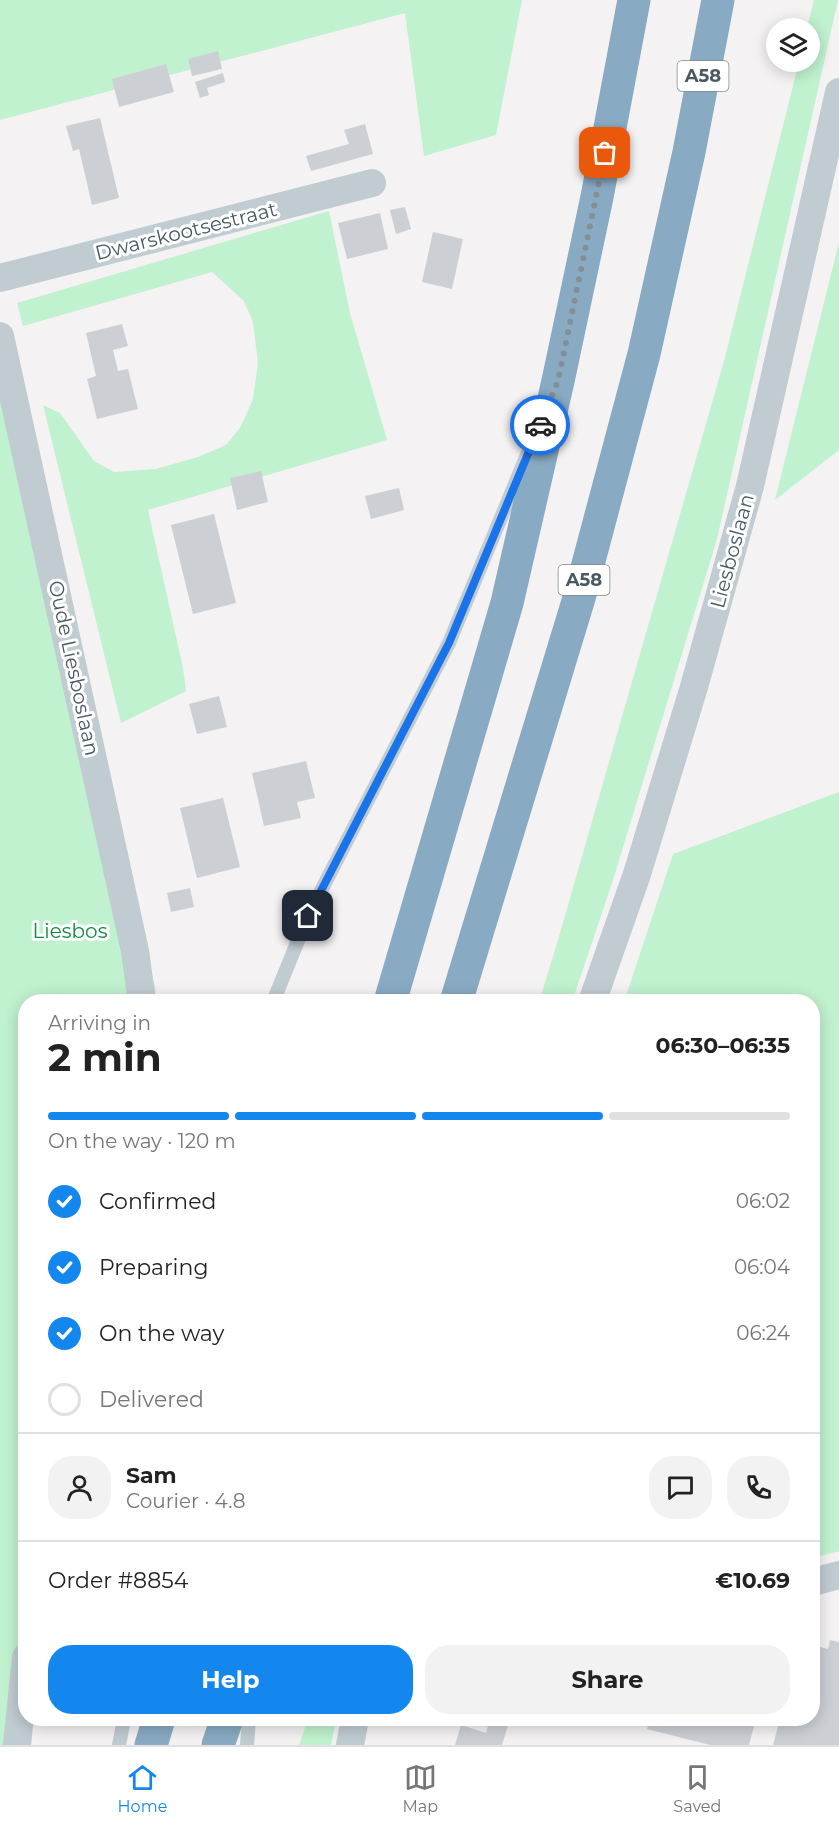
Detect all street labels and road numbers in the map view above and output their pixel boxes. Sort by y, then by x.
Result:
road number: A58 [678,61,728,91]
street label: Dwarskootsestraat [93,197,279,265]
street label: Liesboslaan [705,491,759,611]
road number: A58 [558,565,610,595]
street label: Oude Liesboslaan [44,578,104,758]

